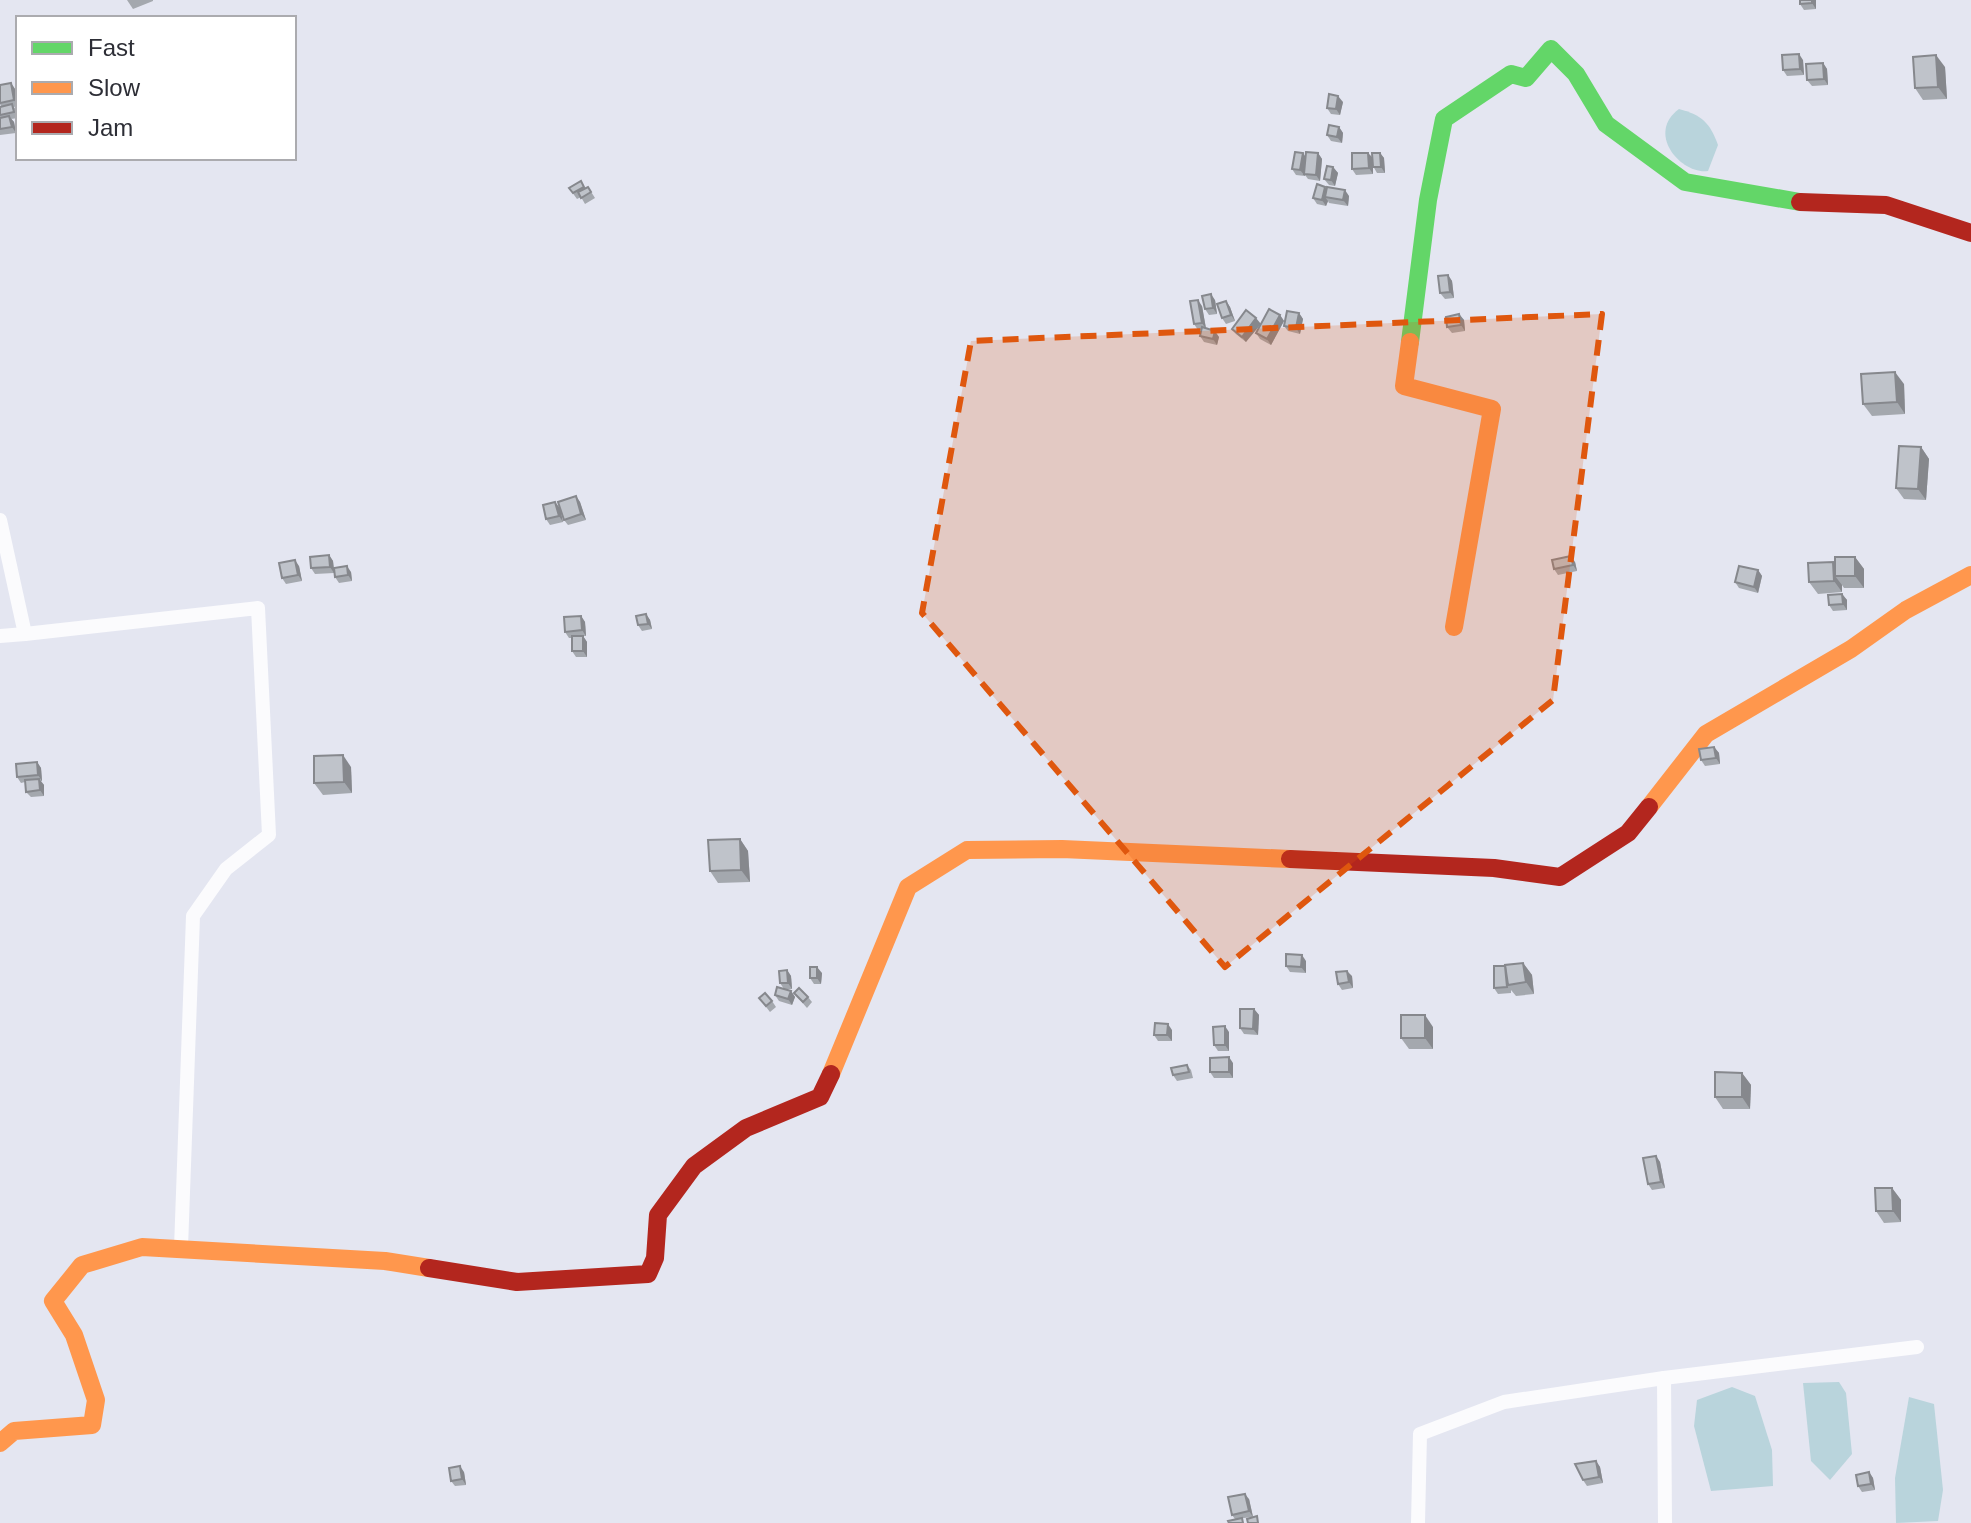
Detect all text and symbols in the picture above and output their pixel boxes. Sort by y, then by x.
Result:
legend [16,16,296,160]
text: Fast [88,34,135,61]
text: Slow [88,74,141,101]
text: Jam [88,114,133,141]

